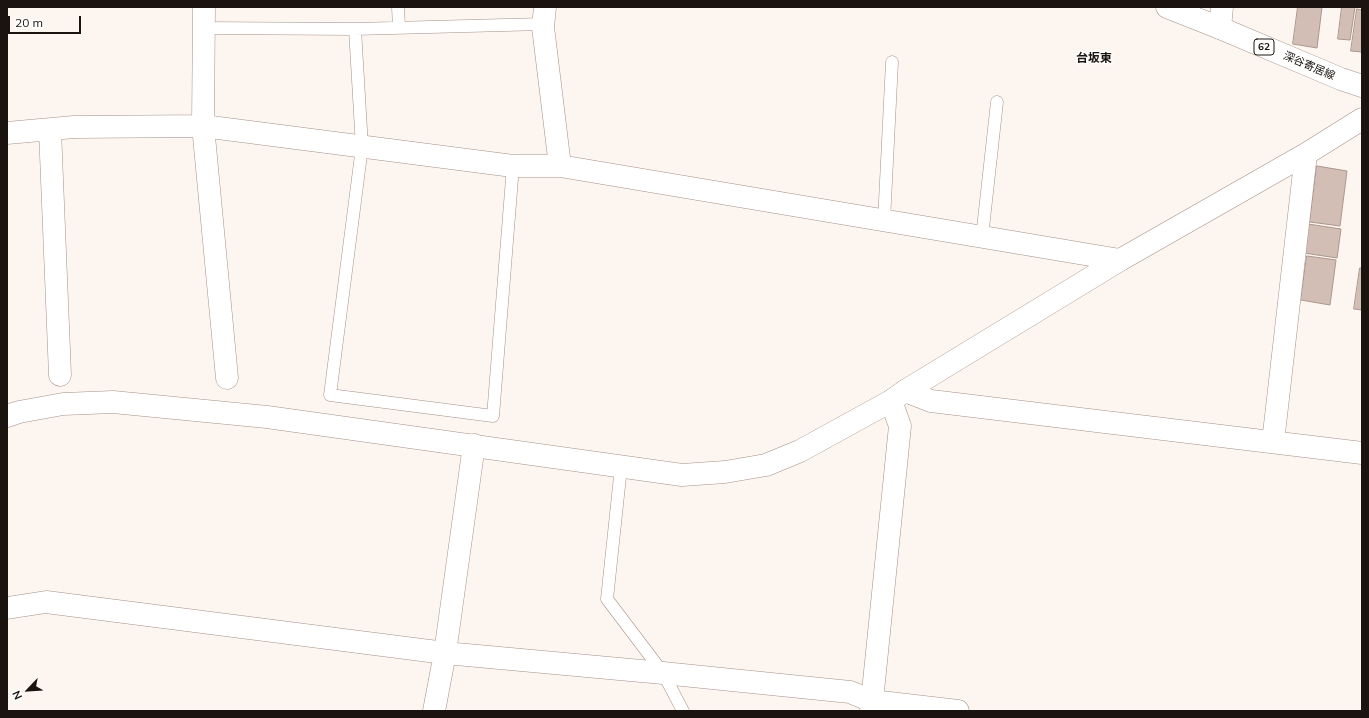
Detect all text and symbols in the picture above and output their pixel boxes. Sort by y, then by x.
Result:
scale bar [10,8,83,34]
text: 20 m [15,15,43,30]
road number: 62 [1254,39,1274,55]
street label: 深谷寄居線 [1281,49,1337,83]
district label: 台坂東 [1076,51,1112,65]
north arrow [8,670,48,710]
text: N [9,688,25,702]

